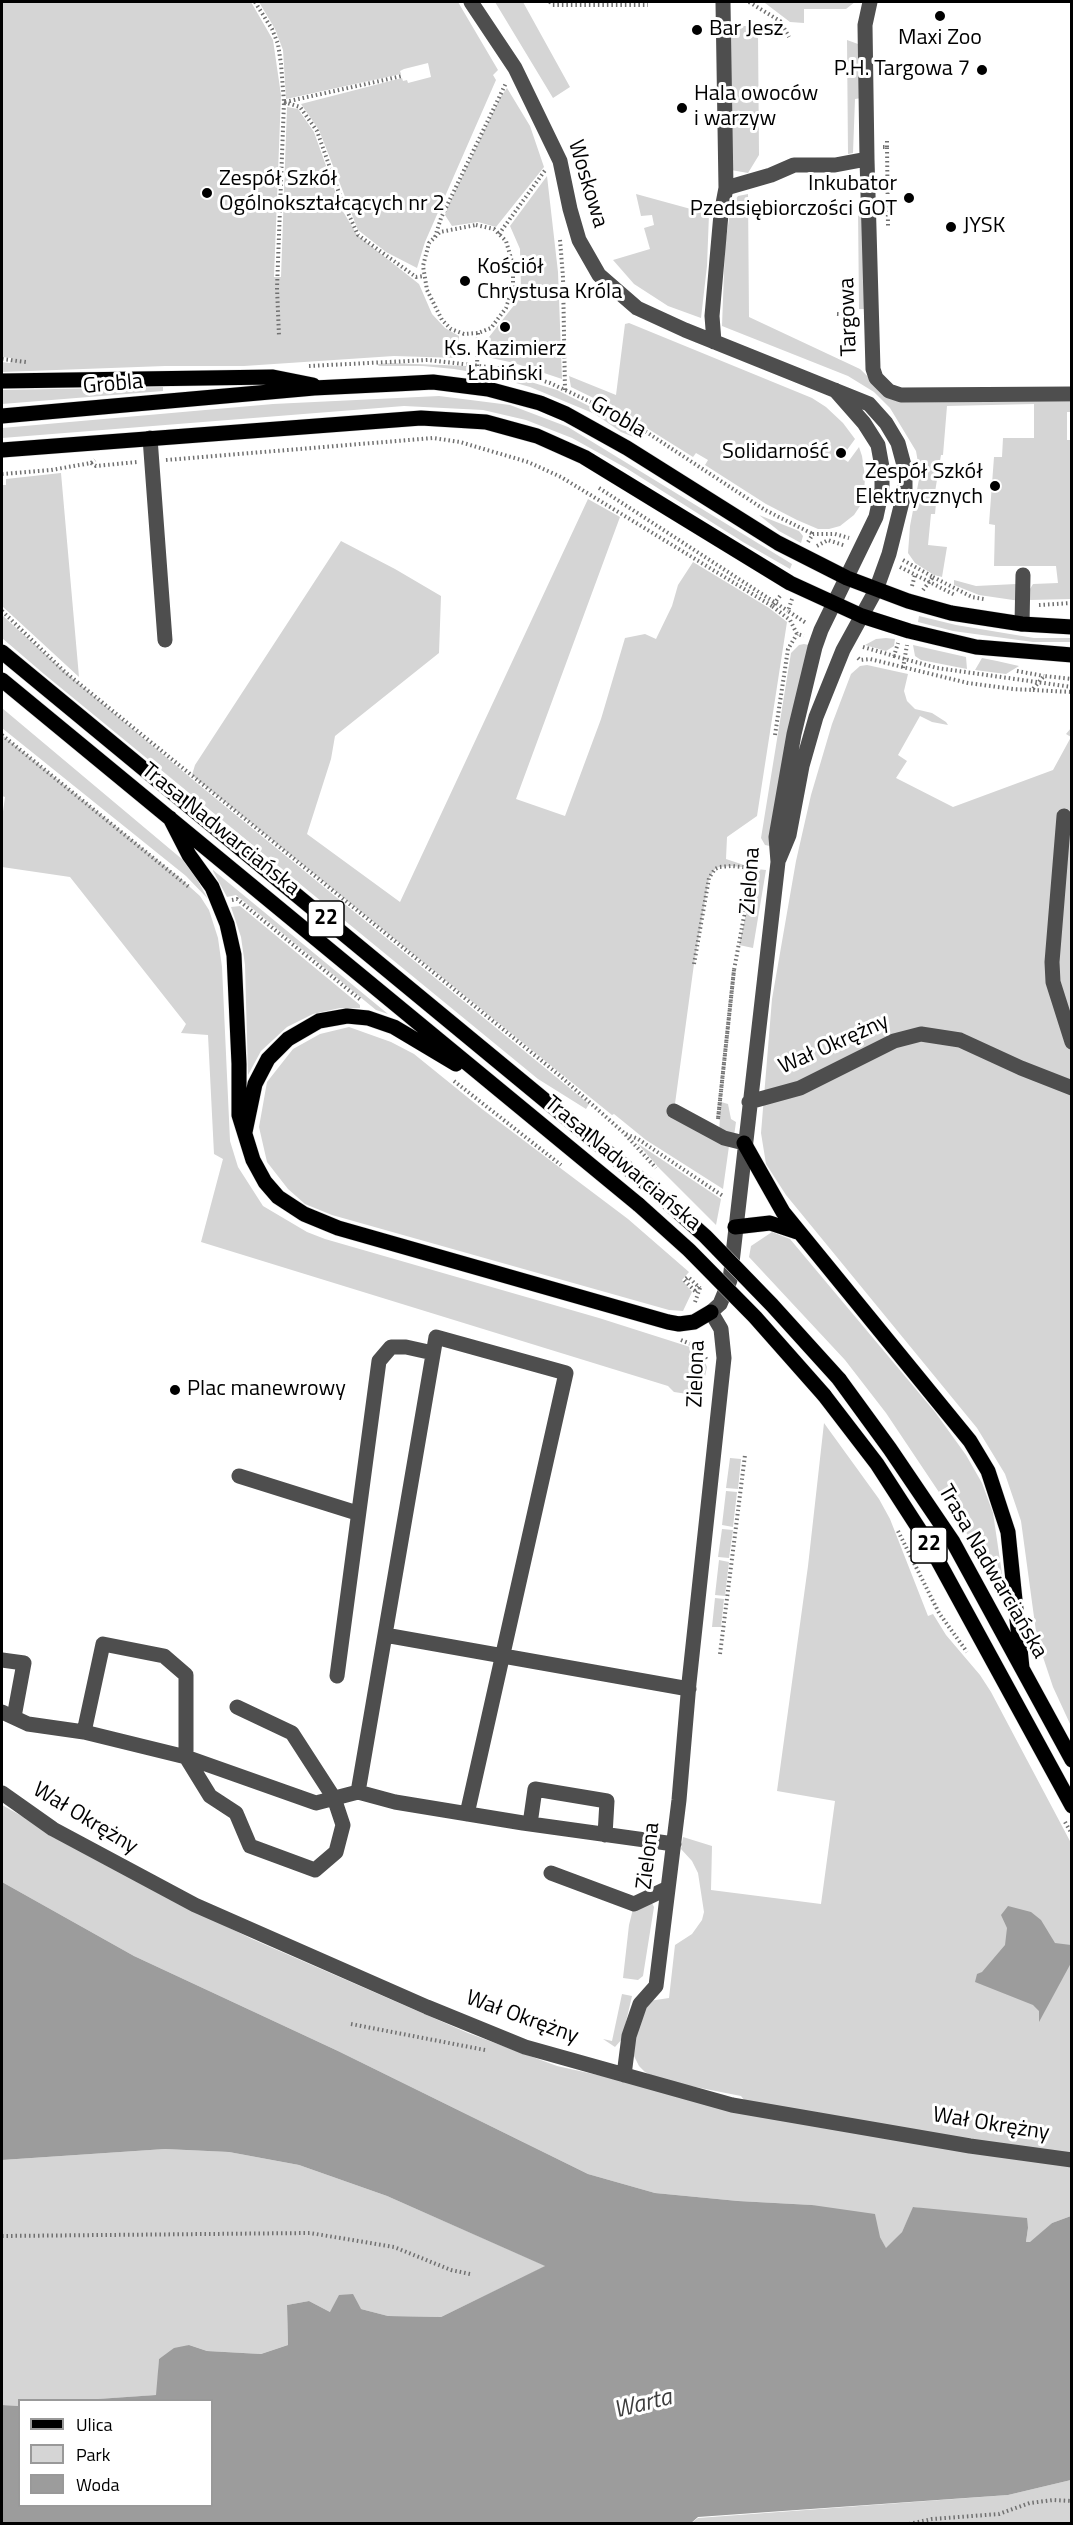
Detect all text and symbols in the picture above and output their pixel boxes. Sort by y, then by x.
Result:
marker: Maxi Zoo [933,9,947,23]
place label: Bar Jesz [709,17,784,43]
marker: Bar Jesz [690,23,704,37]
place label: Maxi Zoo [898,26,982,52]
place label: P.H. Targowa 7 [834,57,970,83]
marker: P.H. Targowa 7 [975,63,989,77]
place label: Hala owoców i warzyw [694,82,818,134]
marker: Hala owoców i warzyw [675,101,689,115]
street label: Woskowa [561,137,613,231]
place label: Zespół Szkół Ogólnokształcących nr 2 [219,167,445,218]
place label: Inkubator Pzedsiębiorczości GOT [690,172,897,224]
marker: Zespół Szkół Ogólnokształcących nr 2 [200,186,214,200]
marker: Inkubator Pzedsiębiorczości GOT [902,191,916,205]
place label: JYSK [963,214,1005,240]
marker: JYSK [944,220,958,234]
place label: Kościół Chrystusa Króla [477,255,622,306]
marker: Kościół Chrystusa Króla [458,274,472,288]
street label: Targowa [834,277,864,357]
marker: Ks. Kazimierz Łabiński [498,320,512,334]
place label: Ks. Kazimierz Łabiński [444,337,566,388]
street label: Grobla [82,369,144,401]
street label: Grobla [585,392,651,444]
place label: Solidarność [722,440,829,466]
marker: Solidarność [834,446,848,460]
place label: Zespół Szkół Elektrycznych [855,460,983,512]
marker: Zespół Szkół Elektrycznych [988,479,1002,493]
street label: Trasa Nadwarciańska [136,758,304,902]
street label: Zielona [735,847,767,915]
road number: 22 [308,901,344,937]
street label: Wał Okrężny [775,1009,893,1081]
street label: Trasa Nadwarciańska [538,1091,706,1237]
street label: Zielona [683,1340,711,1408]
place label: Plac manewrowy [187,1377,346,1403]
marker: Plac manewrowy [168,1383,182,1397]
street label: Trasa Nadwarciańska [932,1481,1052,1663]
road number: 22 [911,1527,947,1563]
street label: Wał Okrężny [28,1777,142,1861]
street label: Zielona [632,1821,666,1891]
street label: Wał Okrężny [462,1985,582,2051]
street label: Wał Okrężny [931,2103,1051,2147]
water label: Warta [611,2384,675,2426]
legend [18,2399,213,2507]
text: Ulica [76,2411,113,2438]
text: Park [76,2441,110,2468]
text: Woda [76,2471,120,2498]

